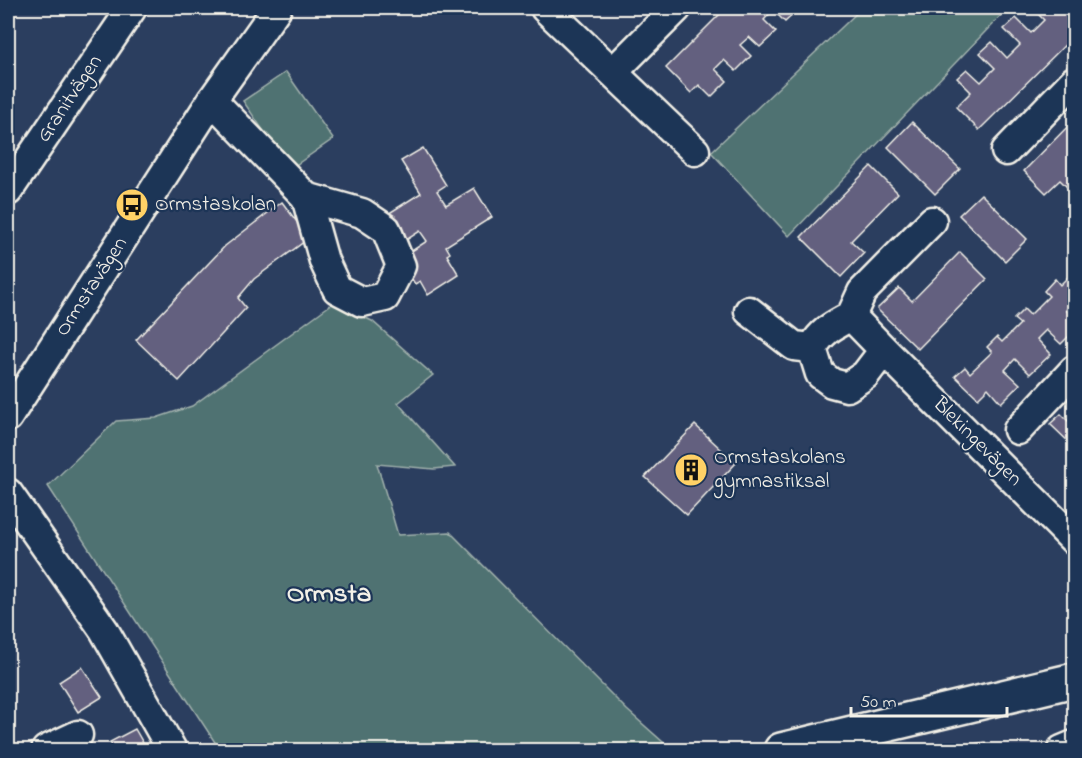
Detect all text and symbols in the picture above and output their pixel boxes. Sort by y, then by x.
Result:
street label: Granitvägen [30,49,112,150]
bus stop icon: Ormstaskolan [114,187,150,223]
place label: Ormstaskolan [155,190,276,220]
street label: Ormstavägen [48,231,137,344]
street label: Blekingevägen [923,390,1029,495]
place label: Ormstaskolans gymnastiksal [713,443,846,499]
building icon: Ormstaskolans gymnastiksal [673,452,709,488]
district label: Ormsta [287,575,371,614]
scale bar [851,680,1007,718]
text: 50 m [860,690,897,716]

